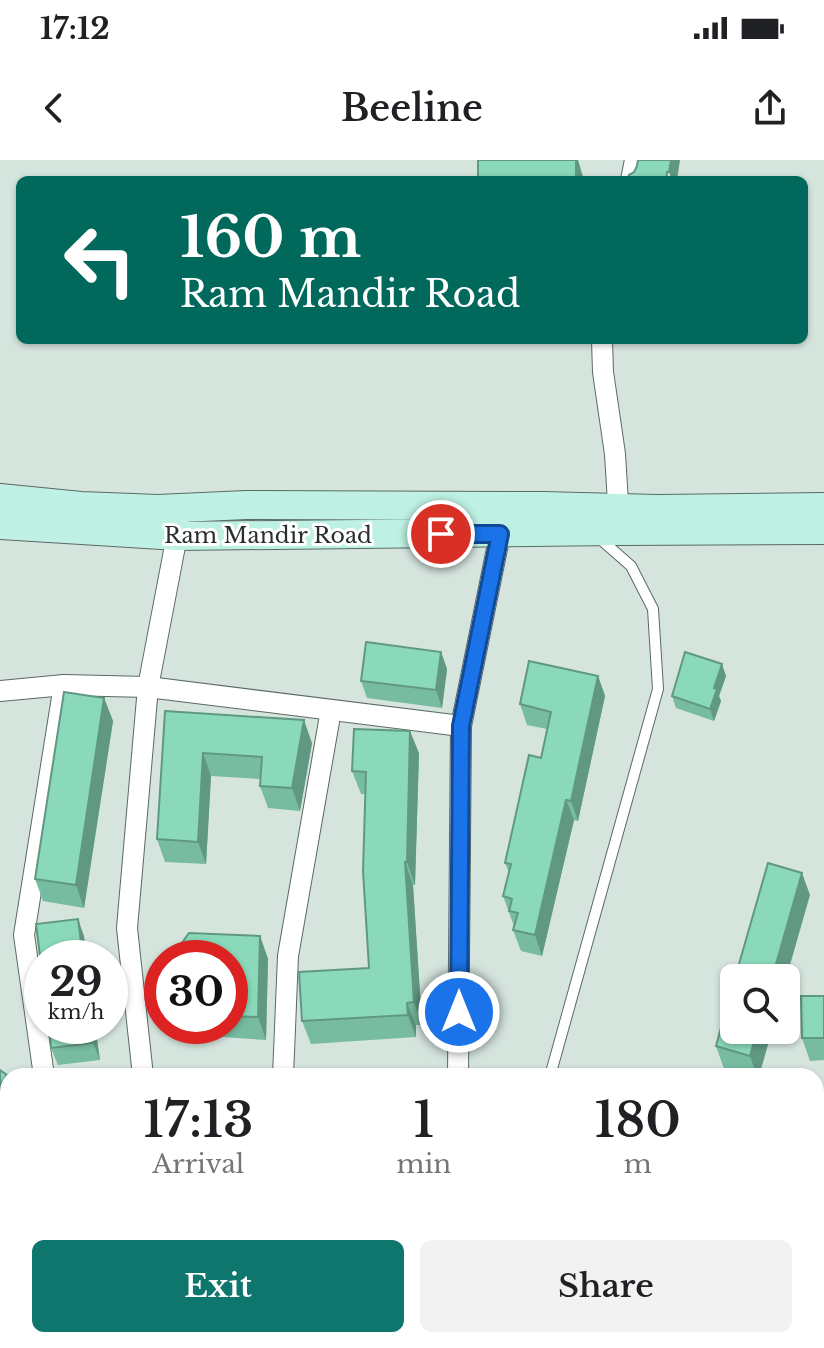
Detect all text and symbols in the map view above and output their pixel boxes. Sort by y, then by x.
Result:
text: 17:12 [40,10,110,47]
icon: back [32,86,76,130]
text: Beeline [341,86,483,131]
icon: share [748,86,792,130]
text: 160 m [180,203,361,272]
icon: left [48,208,152,312]
text: Ram Mandir Road [180,272,520,317]
pin [407,500,475,568]
icon: arrive [419,512,463,556]
street label: Ram Mandir Road [164,522,372,549]
speed limit sign: 30 [144,940,248,1044]
text: 29 [50,957,103,1007]
map controls [720,964,800,1044]
button: search [720,964,800,1044]
position arrow [417,970,501,1054]
text: km/h [48,1000,104,1024]
text: 17:13 [143,1090,254,1150]
text: 1 [413,1090,434,1150]
text: 180 [594,1090,681,1150]
text: Arrival [152,1148,244,1180]
text: min [397,1148,451,1180]
text: m [624,1148,652,1180]
button: Exit [32,1240,404,1332]
button: Share [420,1240,792,1332]

